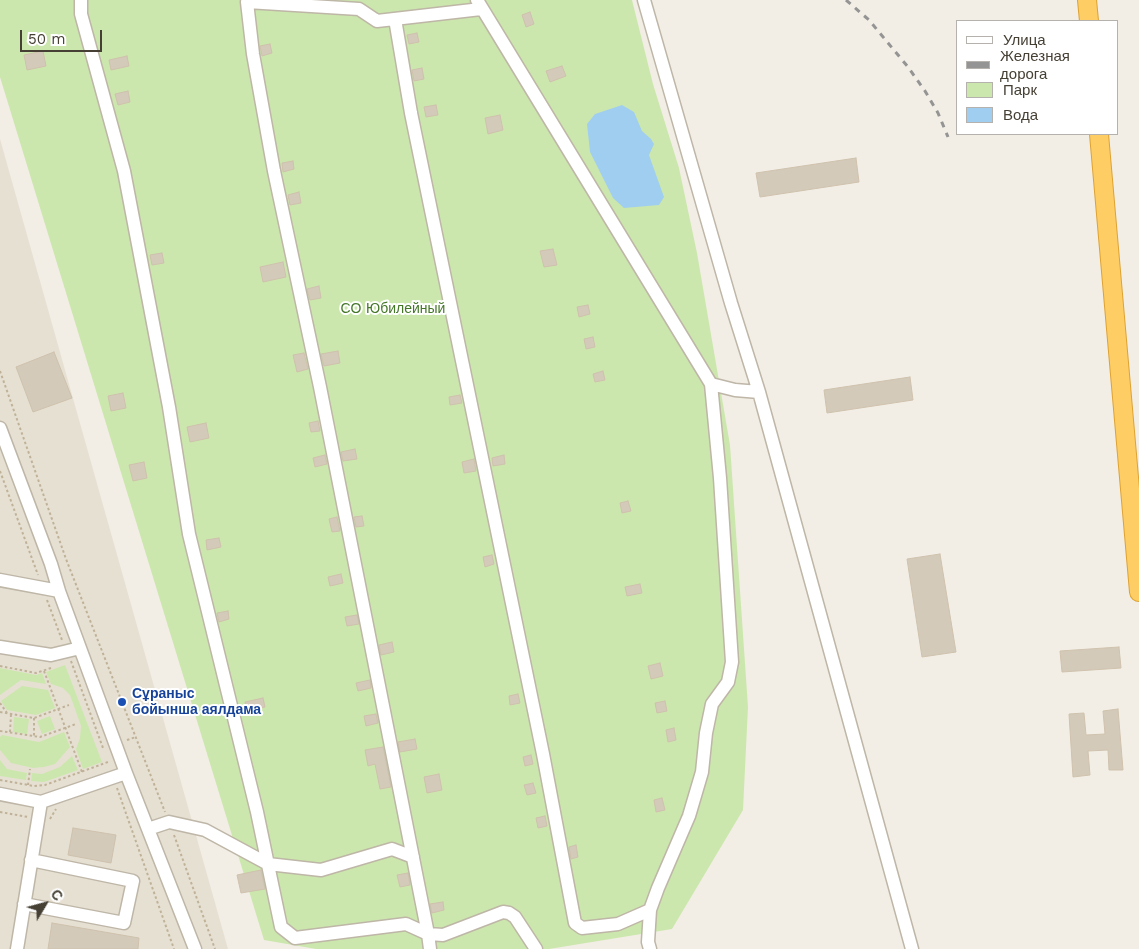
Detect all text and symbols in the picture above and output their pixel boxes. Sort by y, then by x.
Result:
scale bar [22,20,105,52]
legend [956,20,1119,135]
text: 50 m [28,30,65,48]
text: Улица [1003,31,1046,49]
text: Железная дорога [1000,47,1070,83]
text: Парк [1003,81,1037,99]
text: Вода [1003,106,1038,124]
park label: СО Юбилейный [341,301,445,317]
place label: Сұраныс бойынша аялдама [132,686,261,719]
marker: Сұраныс бойынша аялдама [116,696,128,708]
north arrow [20,879,70,929]
text: С [48,886,66,904]

